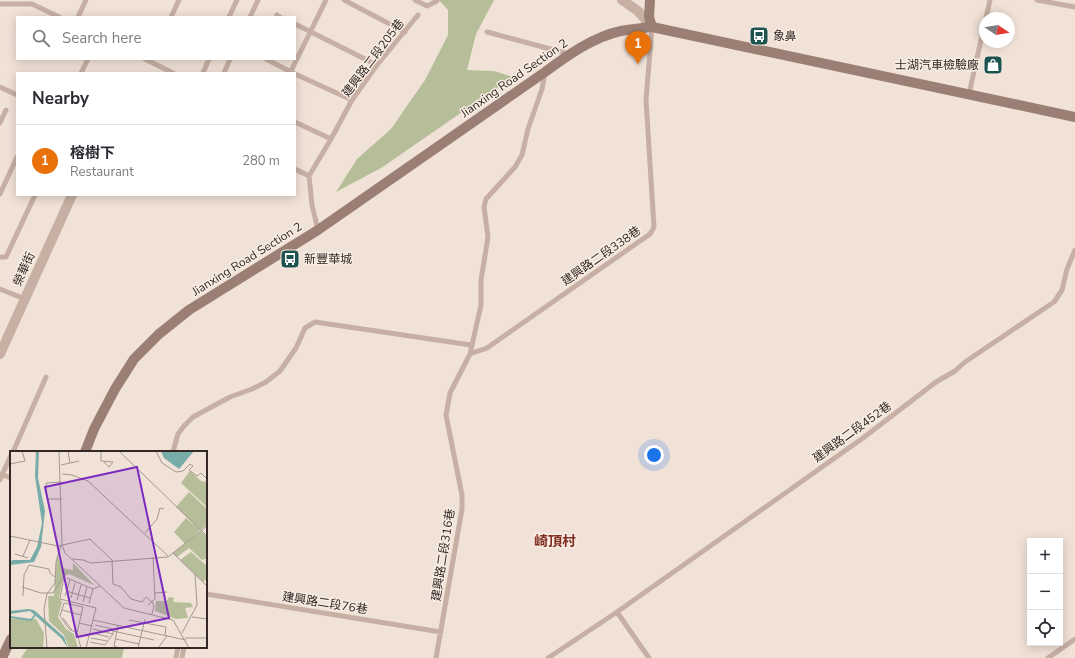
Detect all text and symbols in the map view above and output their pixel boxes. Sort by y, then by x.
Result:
north arrow [979,12,1015,48]
search box [16,16,296,60]
street label: 建興路二段205巷 [338,16,408,100]
bus stop icon: 象鼻 [748,25,770,47]
icon: search [30,27,52,49]
text: Search here [62,28,142,48]
place label: 象鼻 [773,28,797,44]
pin: 1 [625,31,651,64]
street label: Jianxing Road Section 2 [457,35,571,122]
shop icon: 士湖汽車檢驗廠 [982,54,1004,76]
place label: 士湖汽車檢驗廠 [895,57,979,73]
text: Nearby [32,87,89,110]
text: 榕樹下 [70,143,115,163]
text: 1 [41,152,49,170]
text: 280 m [242,152,280,170]
text: Restaurant [70,163,134,181]
street label: Jianxing Road Section 2 [188,219,305,300]
street label: 建興路二段338巷 [558,223,644,289]
bus stop icon: 新豐華城 [279,248,301,270]
street label: 榮華街 [9,249,39,289]
place label: 新豐華城 [304,251,352,267]
street label: 建興路二段452巷 [809,398,895,466]
your location [644,445,664,465]
inset map [10,451,207,648]
street label: 建興路二段316巷 [428,508,458,602]
district label: 崎頂村 [534,532,576,551]
map controls [1027,538,1063,646]
button: + [1027,538,1063,574]
button: − [1027,574,1063,610]
street label: 建興路二段76巷 [281,588,369,618]
button: locate [1027,610,1063,646]

